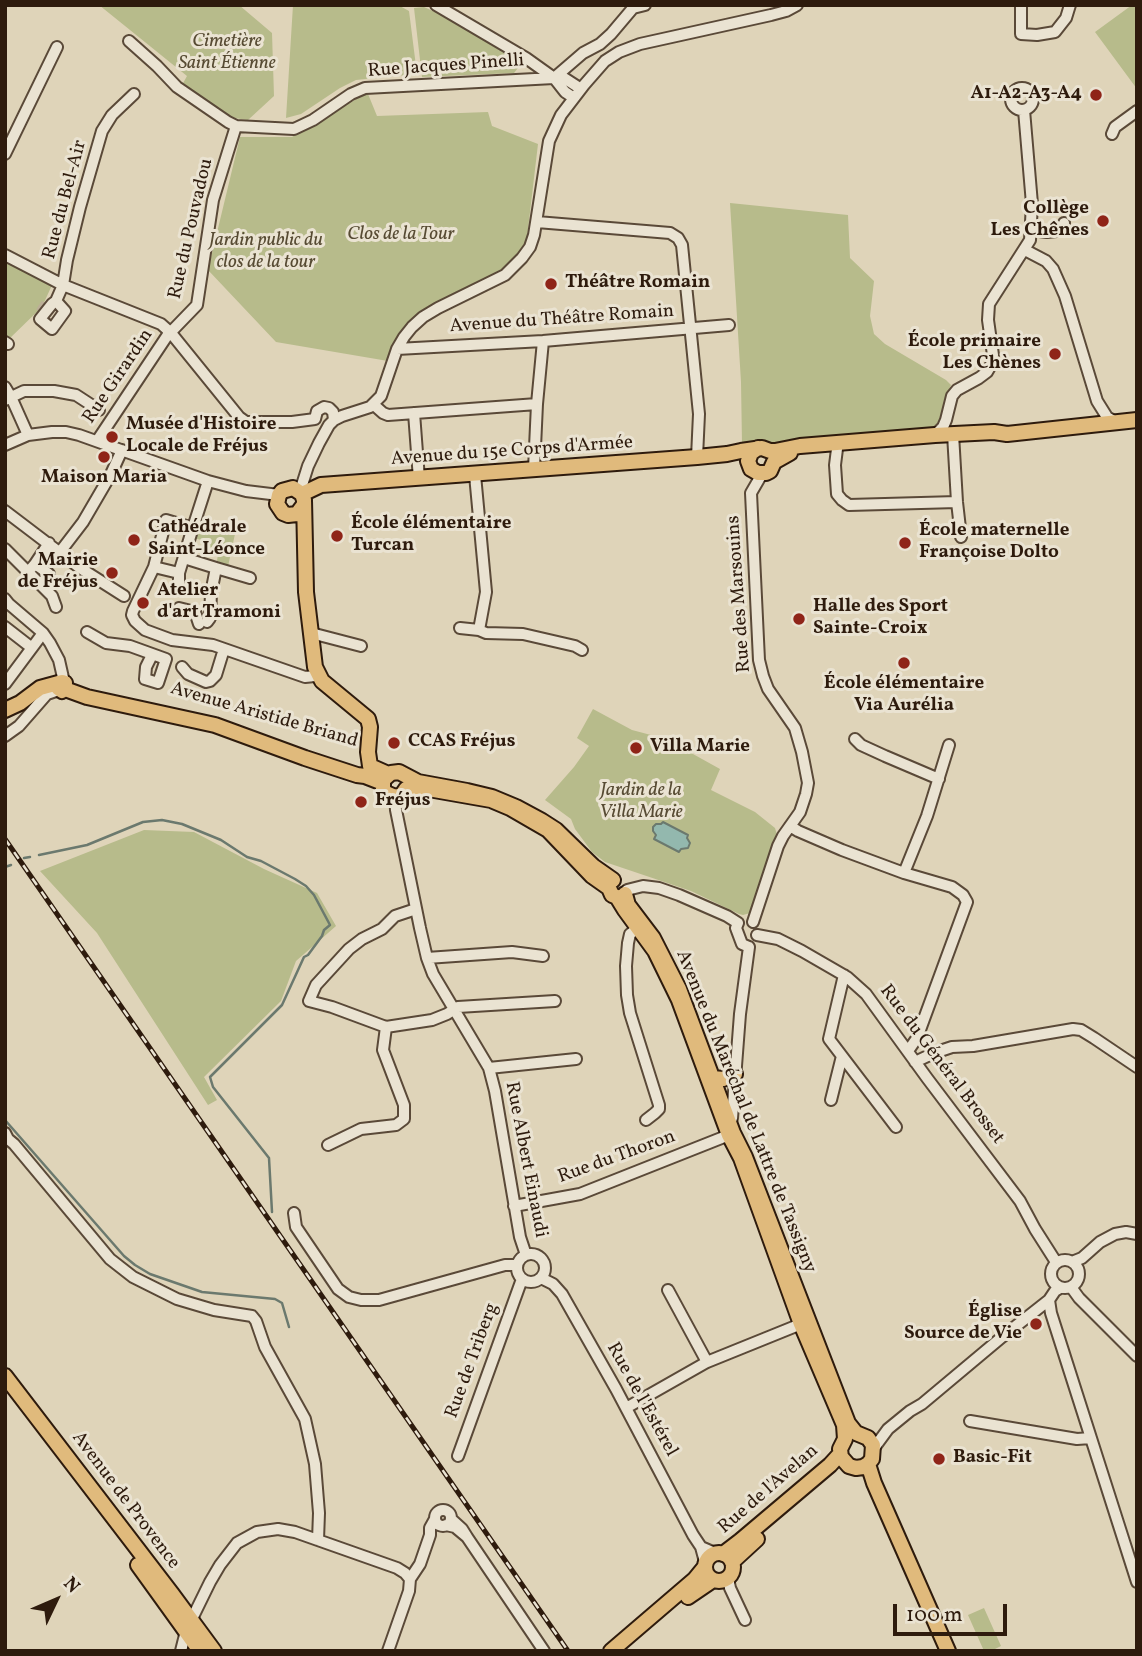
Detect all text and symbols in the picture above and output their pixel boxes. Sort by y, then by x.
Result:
park label: Cimetière Saint Étienne [178,32,276,76]
street label: Rue Jacques Pinelli [367,50,525,84]
place label: A1-A2-A3-A4 [970,84,1082,106]
marker: A1-A2-A3-A4 [1088,87,1104,103]
street label: Rue du Bel-Air [39,138,93,262]
street label: Rue du Pouvadou [165,156,219,302]
place label: Collège Les Chênes [991,199,1089,243]
marker: Collège Les Chênes [1095,213,1111,229]
park label: Clos de la Tour [347,225,455,247]
park label: Jardin public du clos de la tour [209,231,323,275]
place label: Théâtre Romain [565,273,710,295]
marker: Théâtre Romain [543,276,559,292]
street label: Avenue du Théâtre Romain [449,301,675,339]
street label: Rue Girardin [79,325,159,429]
place label: École primaire Les Chènes [908,332,1041,376]
marker: École primaire Les Chènes [1047,346,1063,362]
place label: Musée d'Histoire Locale de Fréjus [126,415,276,459]
marker: Musée d'Histoire Locale de Fréjus [104,429,120,445]
street label: Avenue du 15e Corps d'Armée [390,432,634,472]
marker: Maison Maria [96,449,112,465]
place label: Maison Maria [41,468,167,490]
place label: École élémentaire Turcan [351,514,511,558]
street label: Rue des Marsouins [723,515,757,673]
place label: Cathédrale Saint-Léonce [148,518,265,562]
place label: École maternelle Françoise Dolto [919,521,1069,565]
marker: École élémentaire Turcan [329,528,345,544]
marker: Cathédrale Saint-Léonce [126,532,142,548]
marker: École maternelle Françoise Dolto [897,535,913,551]
place label: Mairie de Fréjus [17,551,98,595]
marker: Mairie de Fréjus [104,565,120,581]
place label: Atelier d'art Tramoni [157,581,281,625]
marker: Atelier d'art Tramoni [135,595,151,611]
place label: Halle des Sport Sainte-Croix [813,597,948,641]
marker: Halle des Sport Sainte-Croix [791,611,807,627]
marker: École élémentaire Via Aurélia [896,655,912,671]
place label: École élémentaire Via Aurélia [824,674,984,718]
street label: Avenue Aristide Briand [168,678,360,754]
place label: CCAS Fréjus [408,732,515,754]
marker: CCAS Fréjus [386,735,402,751]
place label: Villa Marie [650,737,750,759]
marker: Villa Marie [628,740,644,756]
park label: Jardin de la Villa Marie [599,781,683,825]
place label: Fréjus [375,791,430,813]
marker: Fréjus [353,794,369,810]
street label: Avenue du Maréchal de Lattre de Tassigny [670,947,820,1277]
street label: Rue du Général Brosset [874,981,1008,1149]
street label: Rue Albert Einaudi [499,1080,551,1240]
street label: Rue du Thoron [555,1126,679,1190]
street label: Rue de Triberg [442,1300,504,1422]
place label: Église Source de Vie [904,1302,1022,1346]
marker: Église Source de Vie [1028,1316,1044,1332]
street label: Rue de l'Estérel [600,1339,682,1461]
street label: Avenue de Provence [66,1428,184,1574]
street label: Rue de l'Avelan [714,1440,824,1540]
place label: Basic-Fit [953,1448,1032,1470]
marker: Basic-Fit [931,1451,947,1467]
north arrow [21,1565,91,1635]
text: N [57,1571,85,1599]
scale bar [897,1590,1011,1634]
text: 100 m [906,1601,963,1630]

